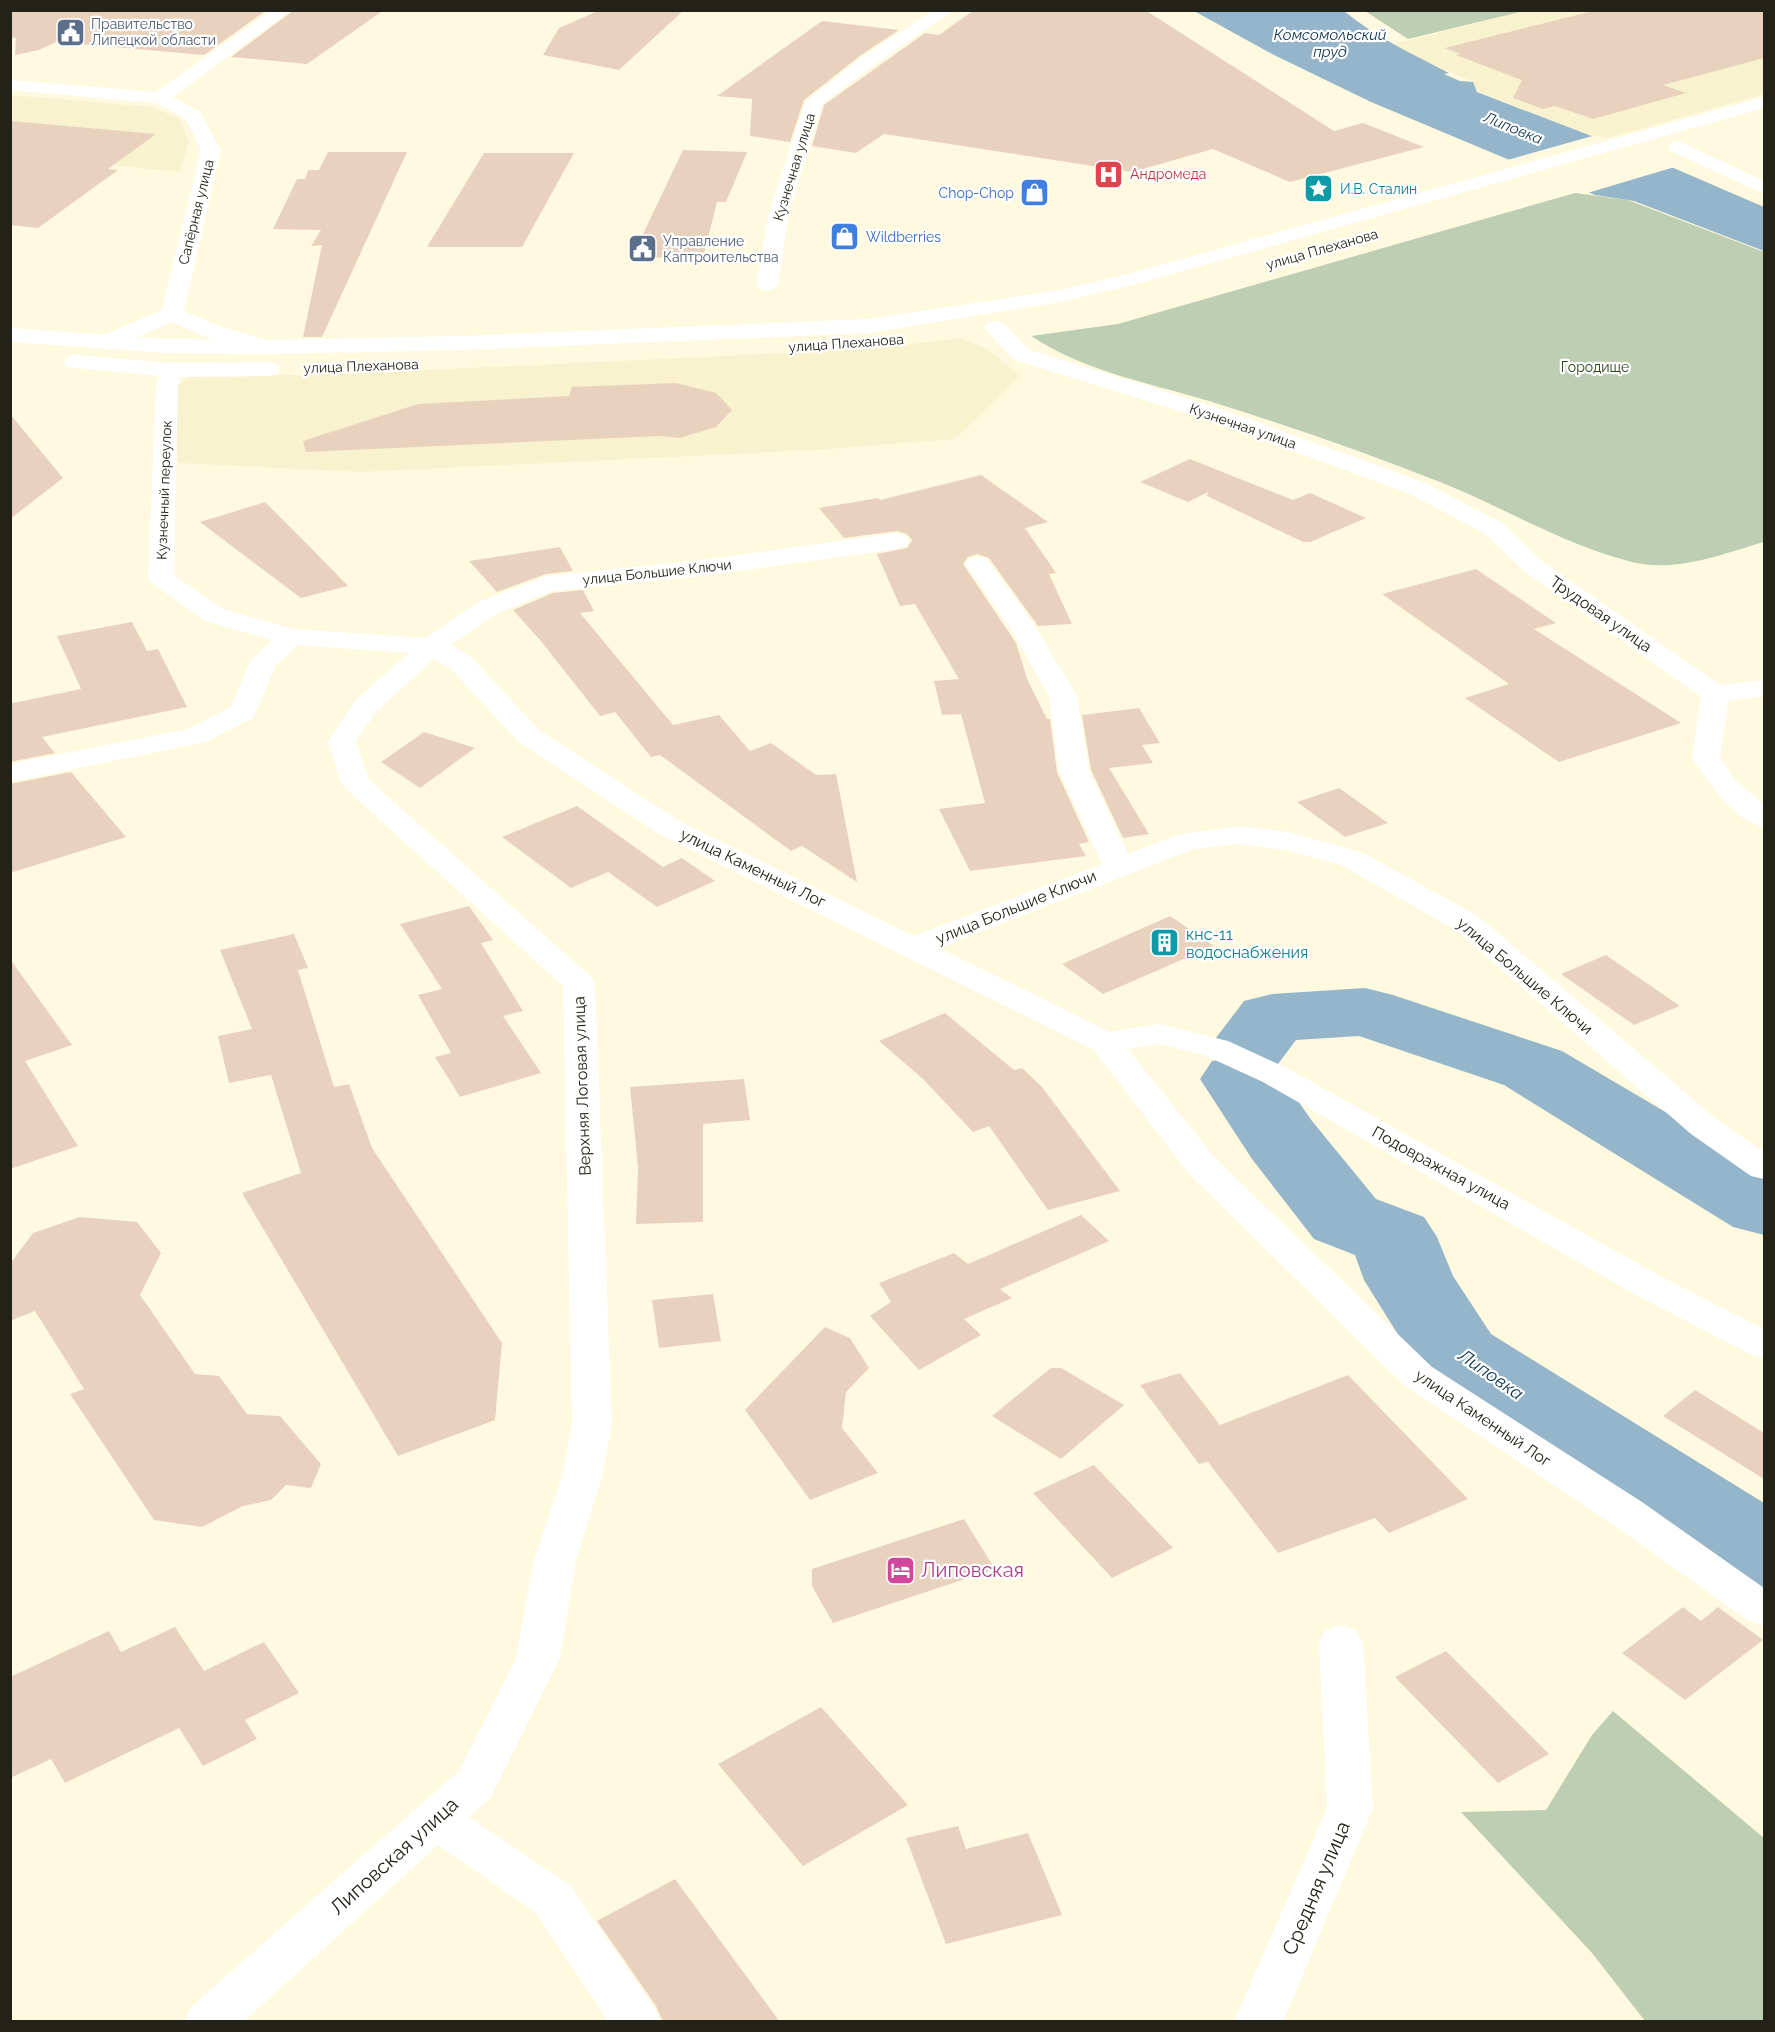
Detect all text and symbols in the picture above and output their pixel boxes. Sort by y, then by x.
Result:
public building icon: Правительство Липецкой области [54,16,86,48]
place label: Правительство Липецкой области [91,16,216,48]
water label: Комсомольский пруд [1274,26,1387,61]
water label: Липовка [1480,108,1545,148]
street label: Кузнечная улица [770,111,818,223]
street label: Сапёрная улица [175,158,217,266]
hospital icon: Андромеда [1093,158,1125,190]
place label: Андромеда [1130,166,1207,182]
place icon: И.В. Сталин [1303,173,1335,205]
shop icon: Chop-Chop [1019,177,1051,209]
place label: И.В. Сталин [1340,181,1417,197]
place label: Chop-Chop [939,185,1014,201]
shop icon: Wildberries [829,221,861,253]
street label: улица Плеханова [1264,225,1380,273]
place label: Wildberries [866,229,941,245]
public building icon: Управление Каптроительства [626,233,658,265]
place label: Управление Каптроительства [663,233,779,265]
street label: улица Плеханова [788,331,904,355]
street label: улица Плеханова [303,356,419,376]
park label: Городище [1561,359,1629,375]
street label: Кузнечная улица [1188,400,1298,452]
street label: Кузнечный переулок [154,420,174,560]
street label: улица Большие Ключи [582,556,732,588]
street label: Трудовая улица [1546,572,1656,656]
street label: улица Каменный Лог [677,824,829,912]
street label: улица Большие Ключи [933,866,1099,948]
street label: улица Большие Ключи [1453,914,1597,1038]
place label: кнс-11 водоснабжения [1186,925,1308,962]
building icon: кнс-11 водоснабжения [1149,927,1181,959]
street label: Верхняя Логовая улица [569,996,595,1176]
street label: Подовражная улица [1369,1122,1513,1214]
water label: Липовка [1454,1344,1528,1404]
street label: улица Каменный Лог [1412,1366,1555,1471]
hotel icon: Липовская [884,1554,916,1586]
place label: Липовская [921,1558,1024,1582]
street label: Липовская улица [325,1792,463,1920]
street label: Средняя улица [1277,1818,1355,1958]

